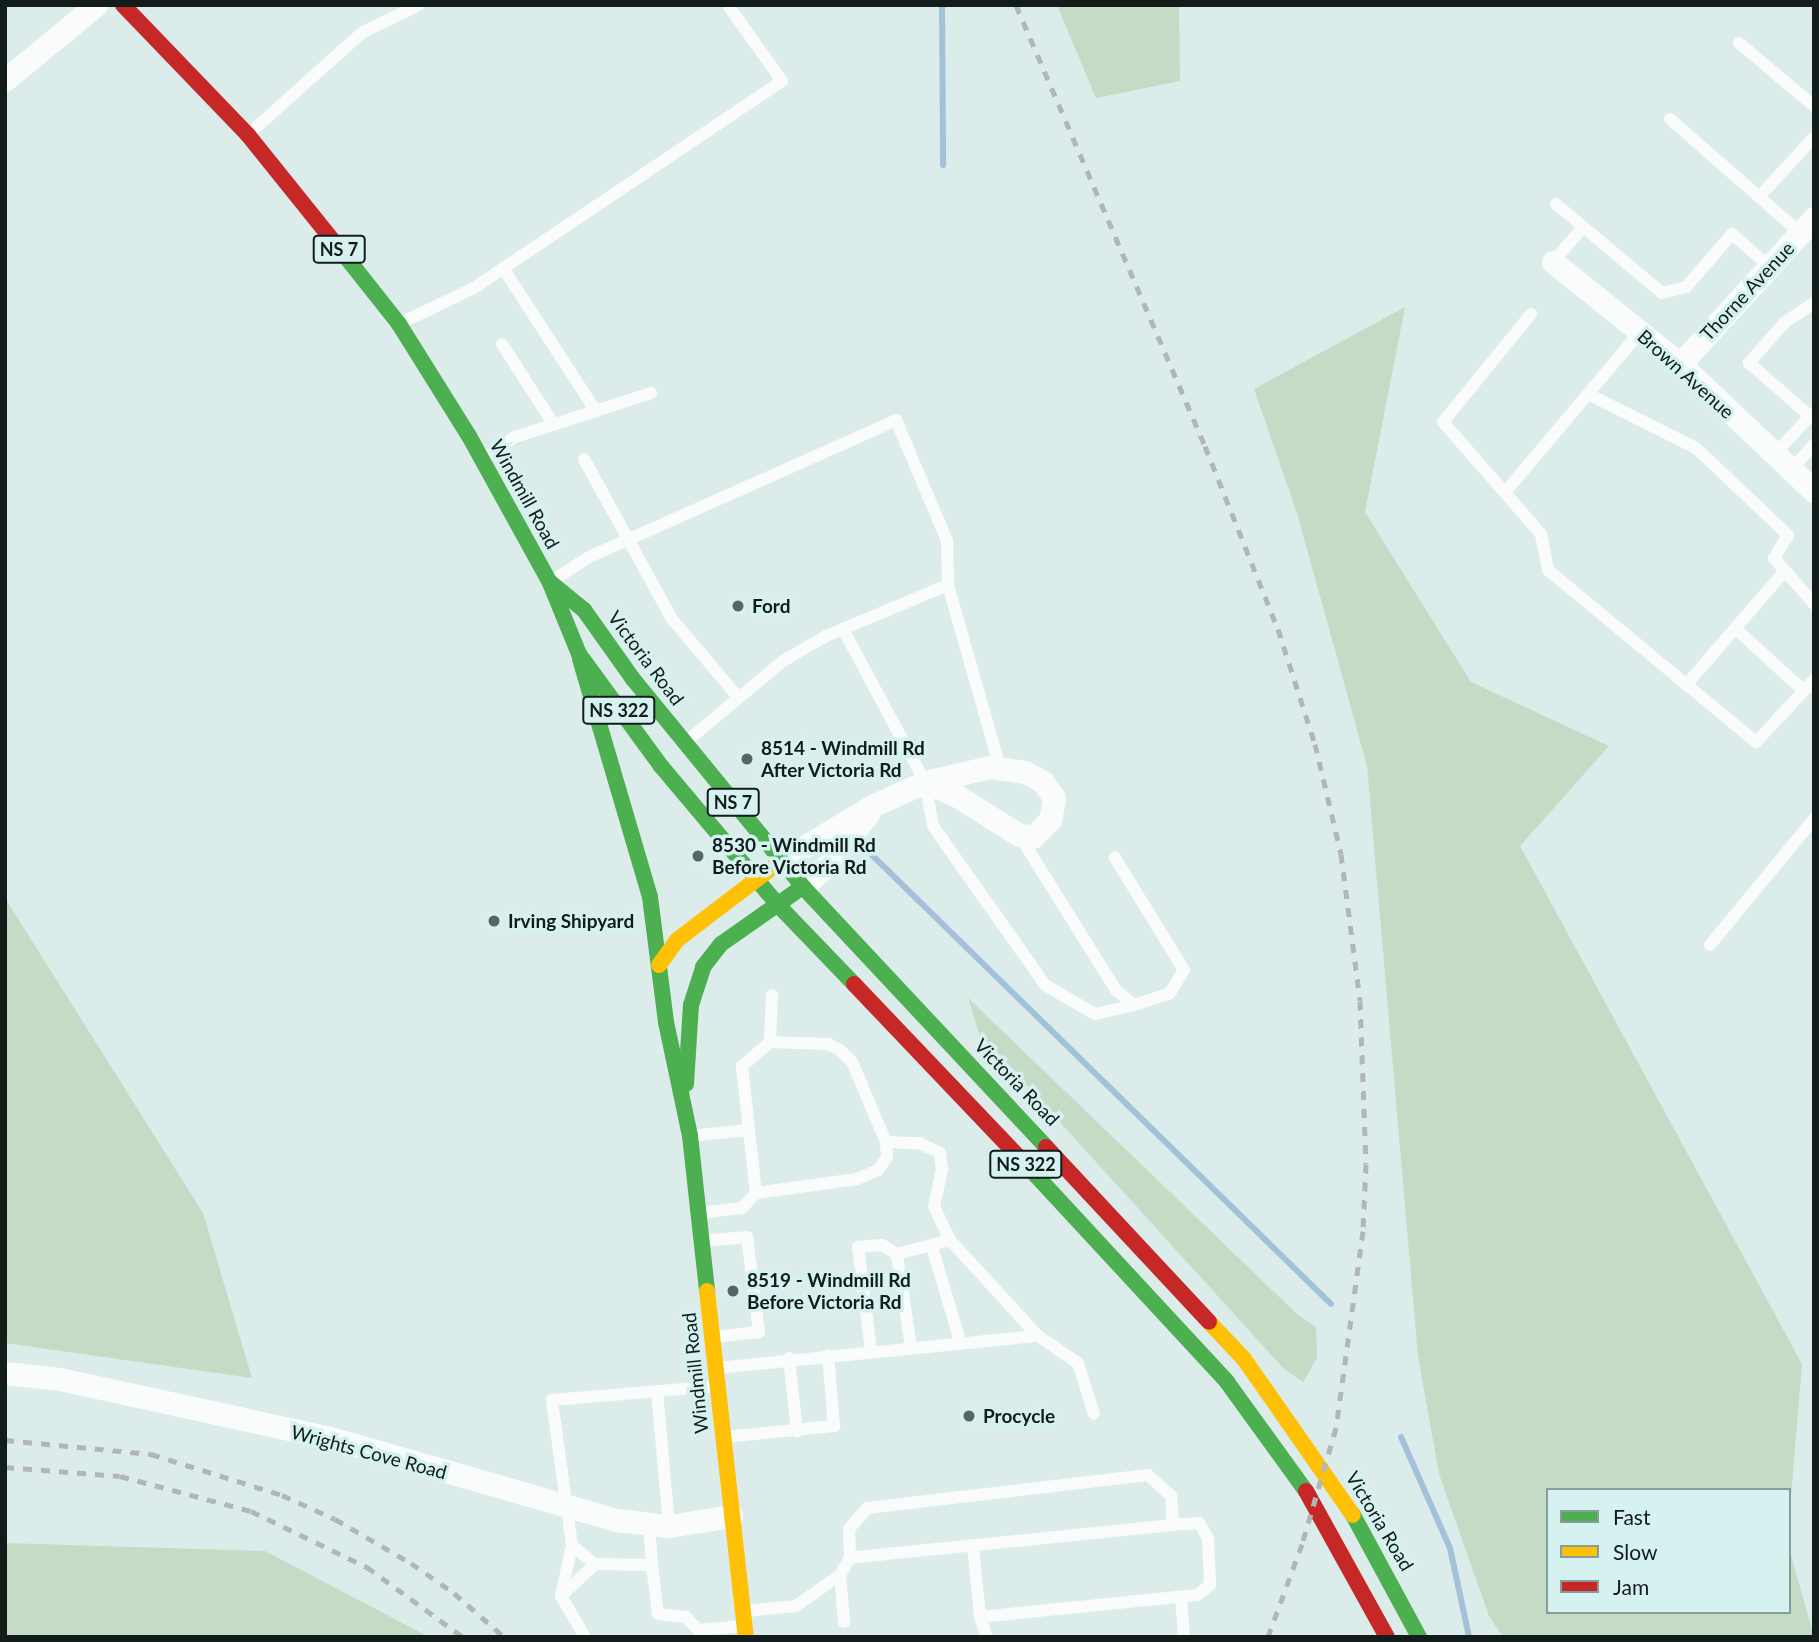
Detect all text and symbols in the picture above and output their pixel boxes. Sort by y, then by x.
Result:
road number: NS 7 [311,234,367,264]
street label: Thorne Avenue [1695,237,1799,345]
street label: Brown Avenue [1633,325,1739,423]
street label: Windmill Road [486,435,564,553]
place label: Ford [752,595,790,617]
marker: Ford [730,598,746,614]
street label: Victoria Road [603,606,689,710]
road number: NS 322 [582,696,656,724]
place label: 8514 - Windmill Rd After Victoria Rd [761,737,925,781]
marker: 8514 - Windmill Rd After Victoria Rd [739,751,755,767]
road number: NS 7 [705,788,761,816]
place label: 8530 - Windmill Rd Before Victoria Rd [712,834,876,878]
marker: 8530 - Windmill Rd Before Victoria Rd [690,848,706,864]
place label: Irving Shipyard [508,910,634,932]
marker: Irving Shipyard [486,913,502,929]
street label: Victoria Road [970,1034,1064,1130]
road number: NS 322 [989,1149,1063,1178]
place label: 8519 - Windmill Rd Before Victoria Rd [747,1269,911,1313]
marker: 8519 - Windmill Rd Before Victoria Rd [725,1283,741,1299]
street label: Windmill Road [677,1311,713,1435]
place label: Procycle [983,1405,1055,1427]
marker: Procycle [961,1408,977,1424]
street label: Wrights Cove Road [289,1420,449,1484]
street label: Victoria Road [1341,1467,1419,1575]
legend [1546,1488,1791,1614]
text: Fast [1613,1504,1650,1529]
text: Slow [1613,1539,1657,1564]
text: Jam [1613,1574,1649,1599]

